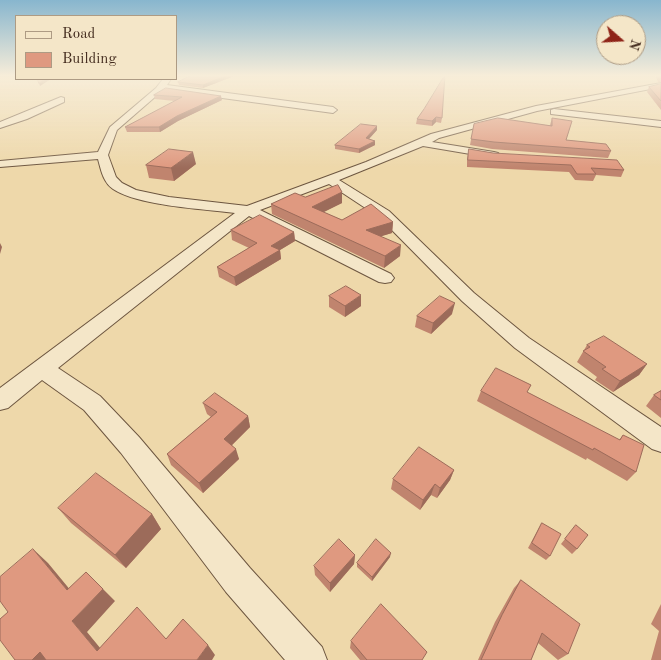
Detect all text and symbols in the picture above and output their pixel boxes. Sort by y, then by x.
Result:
legend [15,15,178,80]
north arrow [596,15,646,65]
text: Road [62,27,95,42]
text: N [626,37,643,52]
text: Building [62,52,117,67]

